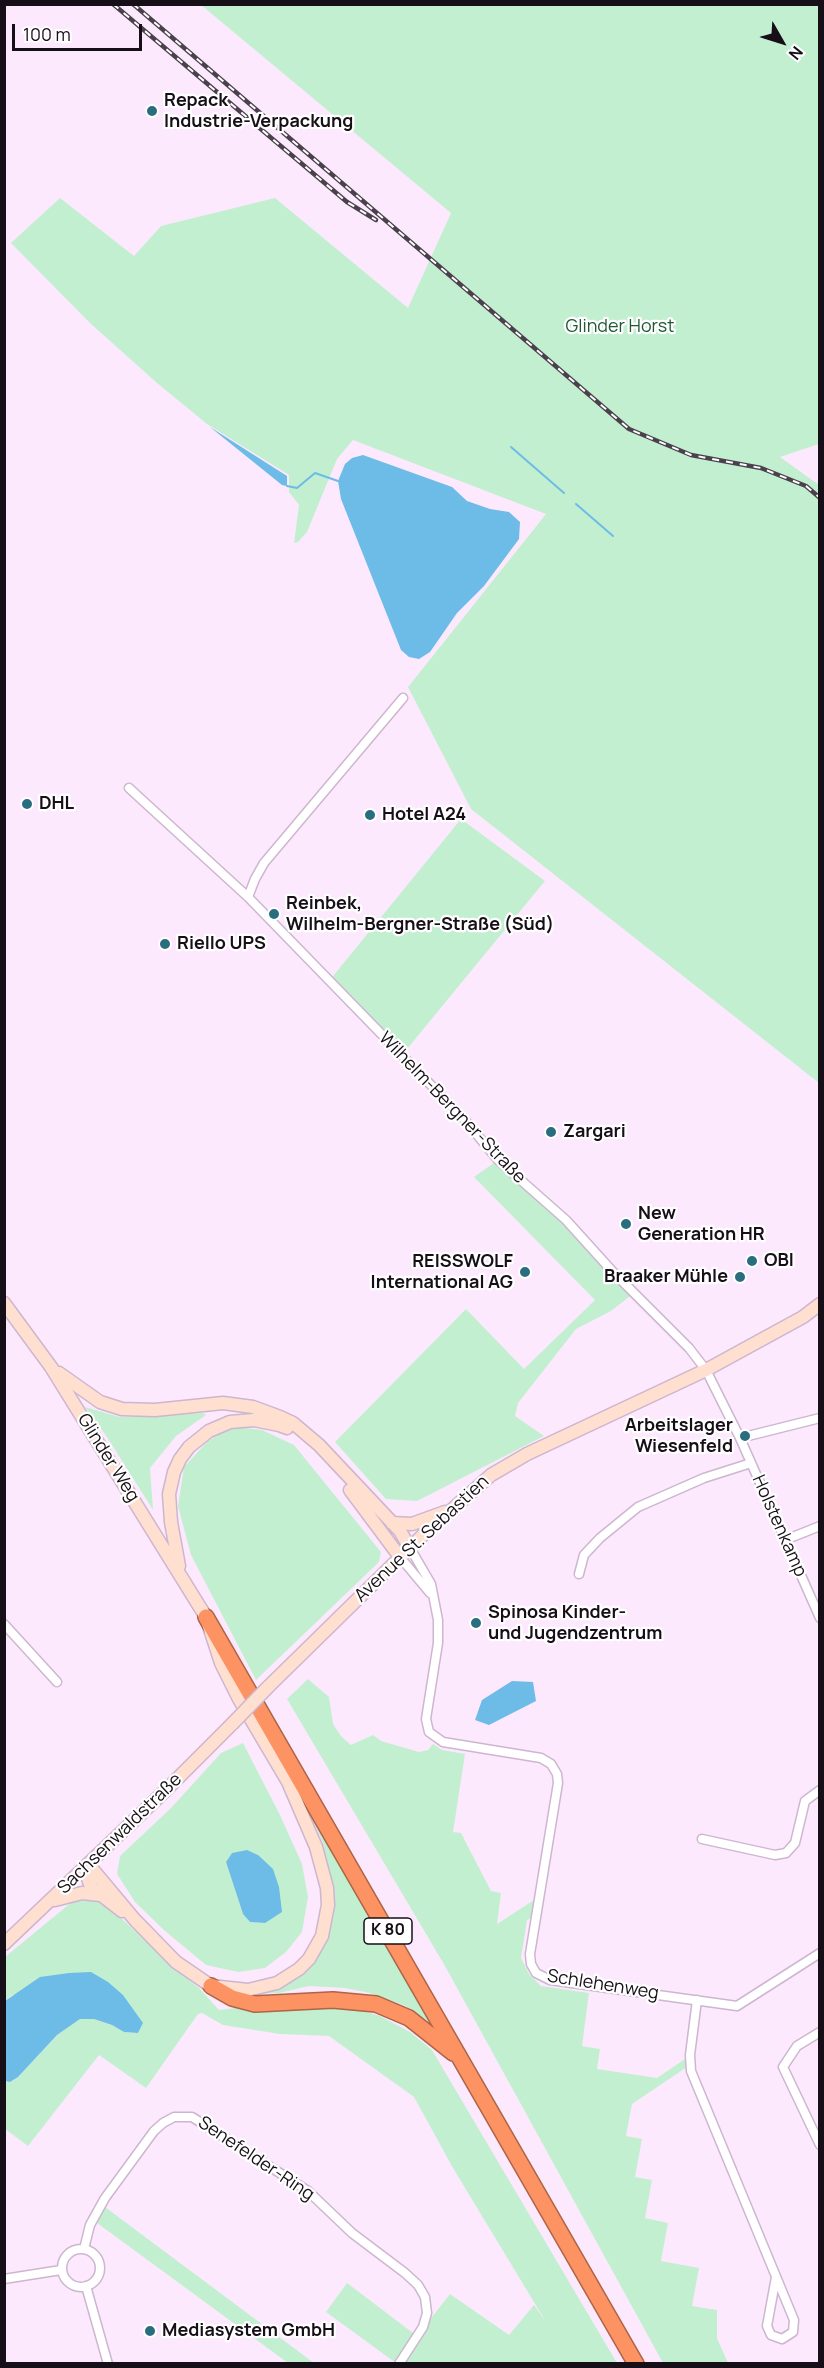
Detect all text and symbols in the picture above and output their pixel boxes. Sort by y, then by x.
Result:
scale bar [15,12,146,50]
north arrow [752,12,812,72]
text: 100 m [23,22,71,46]
text: N [784,42,808,65]
place label: Repack Industrie-Verpackung [164,90,353,132]
marker: Repack Industrie-Verpackung [145,104,159,118]
park label: Glinder Horst [566,316,674,338]
place label: DHL [39,793,74,815]
marker: DHL [20,797,34,811]
place label: Hotel A24 [382,804,466,826]
marker: Hotel A24 [363,808,377,822]
place label: Reinbek, Wilhelm-Bergner-Straße (Süd) [286,893,554,936]
marker: Reinbek, Wilhelm-Bergner-Straße (Süd) [267,907,281,921]
place label: Riello UPS [177,933,266,955]
marker: Riello UPS [158,937,172,951]
street label: Wilhelm-Bergner-Straße [374,1028,530,1188]
place label: Zargari [563,1121,626,1143]
marker: Zargari [544,1125,558,1139]
place label: New Generation HR [638,1203,765,1246]
marker: New Generation HR [619,1217,633,1231]
place label: OBI [764,1250,794,1272]
place label: REISSWOLF International AG [371,1251,513,1294]
marker: OBI [745,1254,759,1268]
marker: REISSWOLF International AG [518,1265,532,1279]
place label: Braaker Mühle [604,1266,728,1288]
marker: Braaker Mühle [733,1270,747,1284]
street label: Glinder Weg [72,1410,144,1506]
place label: Arbeitslager Wiesenfeld [625,1415,733,1458]
marker: Arbeitslager Wiesenfeld [738,1429,752,1443]
street label: Avenue St. Sebastien [350,1471,494,1607]
street label: Holstenkamp [747,1472,811,1580]
place label: Spinosa Kinder- und Jugendzentrum [488,1602,662,1644]
marker: Spinosa Kinder- und Jugendzentrum [469,1616,483,1630]
street label: Sachsenwaldstraße [53,1769,187,1899]
road number: K 80 [364,1918,412,1944]
street label: Schlehenweg [546,1966,660,2004]
street label: Senefelder-Ring [194,2112,318,2206]
place label: Mediasystem GmbH [162,2320,335,2342]
marker: Mediasystem GmbH [143,2324,157,2338]

